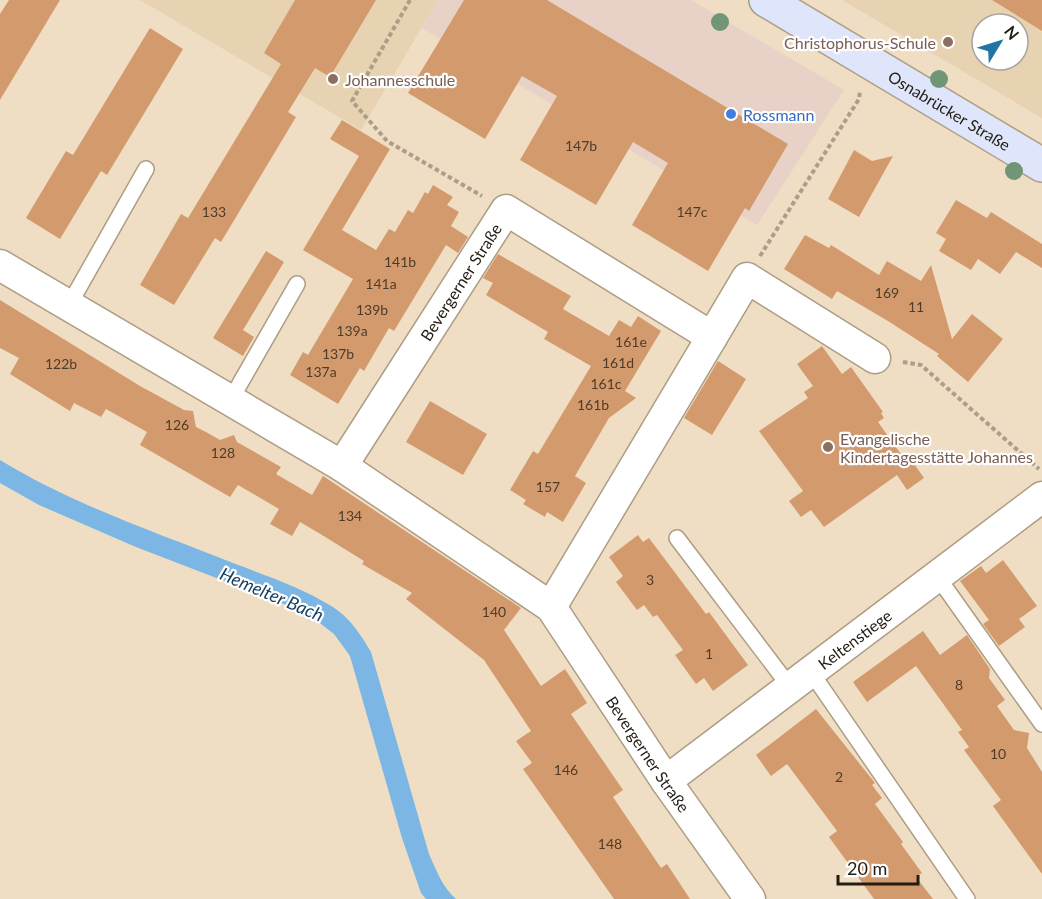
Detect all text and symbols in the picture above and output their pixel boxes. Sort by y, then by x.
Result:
north arrow [970,12,1030,72]
text: N [1001,22,1023,43]
place label: Christophorus-Schule [784,33,936,52]
marker: Christophorus-Schule [941,35,955,49]
street label: Osnabrücker Straße [885,66,1014,154]
place label: Johannesschule [345,70,455,89]
marker: Johannesschule [326,72,340,86]
place label: Rossmann [743,105,814,124]
marker: Rossmann [724,107,738,121]
house number: 147b [565,137,597,154]
house number: 133 [202,203,226,220]
house number: 147c [676,203,708,220]
street label: Bevergerner Straße [416,219,505,344]
house number: 141b [384,253,416,270]
house number: 141a [365,275,397,292]
house number: 169 [875,284,899,301]
house number: 11 [908,298,924,315]
house number: 139b [356,301,388,318]
house number: 139a [336,322,368,339]
house number: 161e [615,333,647,350]
house number: 137b [322,345,354,362]
house number: 161d [602,354,634,371]
house number: 122b [45,355,77,372]
house number: 137a [305,363,337,380]
house number: 161c [590,375,622,392]
house number: 161b [577,396,609,413]
house number: 126 [165,416,189,433]
place label: Evangelische Kindertagesstätte Johannes [840,429,1033,466]
marker: Evangelische Kindertagesstätte Johannes [821,440,835,454]
house number: 128 [211,444,235,461]
house number: 157 [536,478,560,495]
house number: 134 [338,507,362,524]
water label: Hemelter Bach [217,562,327,626]
house number: 3 [646,571,654,588]
house number: 140 [482,603,506,620]
street label: Keltenstiege [814,605,895,673]
house number: 1 [705,645,713,662]
house number: 8 [955,676,963,693]
street label: Bevergerner Straße [603,692,694,815]
house number: 10 [990,745,1006,762]
house number: 146 [554,761,578,778]
house number: 2 [835,768,843,785]
house number: 148 [598,835,622,852]
scale bar [838,848,918,886]
text: 20 m [847,857,887,879]

